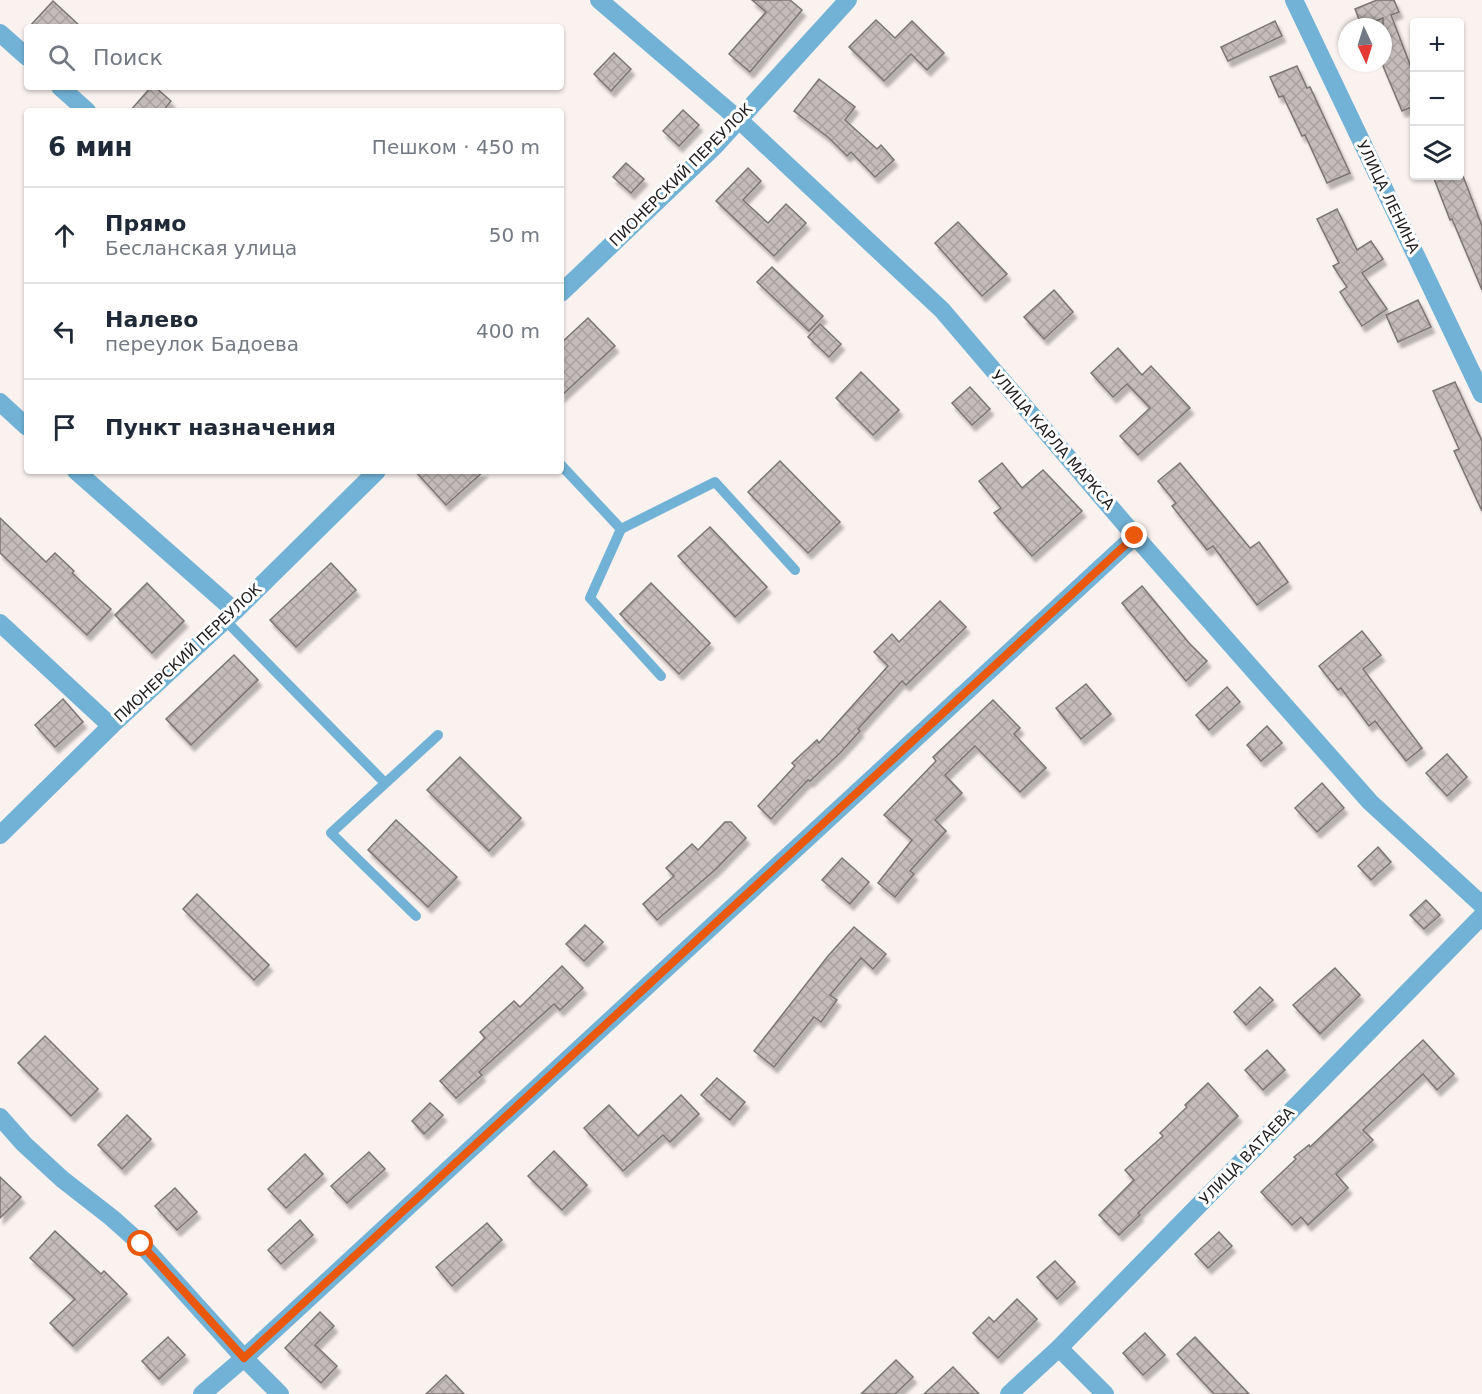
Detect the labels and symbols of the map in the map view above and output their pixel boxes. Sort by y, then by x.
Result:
north arrow [1338,18,1392,72]
street label: ПИОНЕРСКИЙ ПЕРЕУЛОК [605,99,756,250]
street label: УЛИЦА ЛЕНИНА [1353,138,1423,257]
street label: УЛИЦА КАРЛА МАРКСА [988,367,1119,514]
route end [1121,522,1147,548]
street label: ПИОНЕРСКИЙ ПЕРЕУЛОК [110,579,266,726]
street label: УЛИЦА ВАТАЕВА [1196,1103,1299,1208]
route start [127,1230,153,1256]

